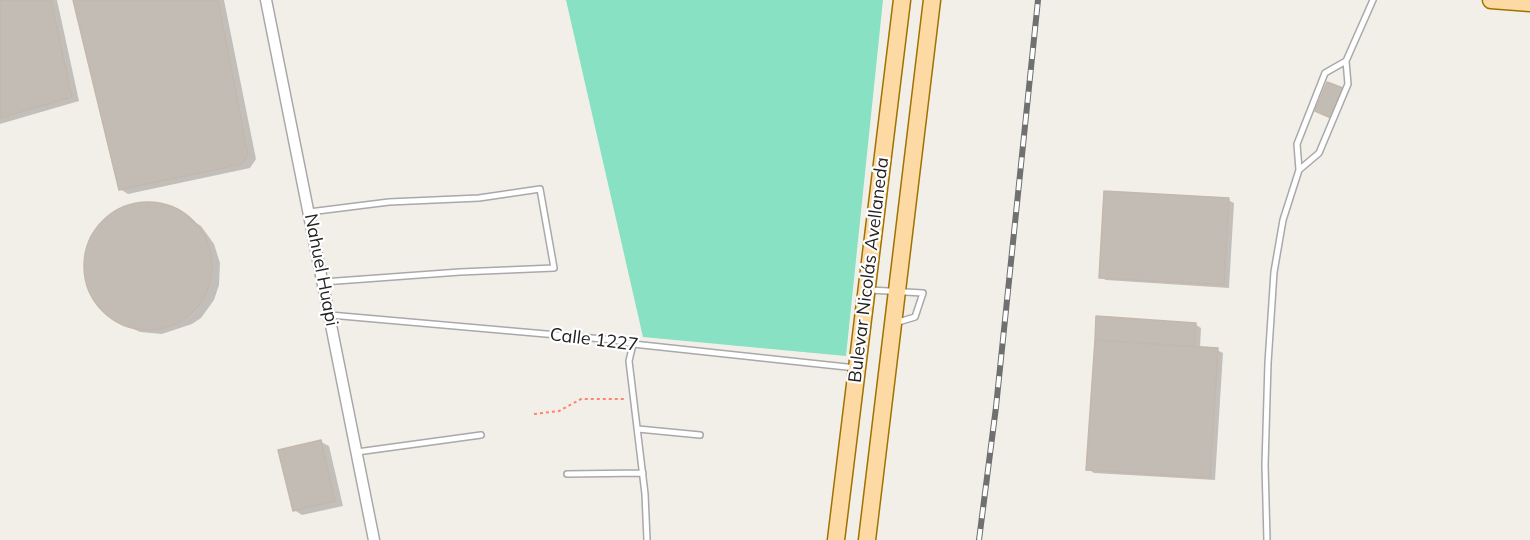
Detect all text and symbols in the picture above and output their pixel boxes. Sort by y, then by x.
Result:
street label: Bulevar Nicolás Avellaneda [844,156,894,384]
street label: Nahuel Huapi [300,212,342,328]
street label: Calle 1227 [548,324,640,356]

